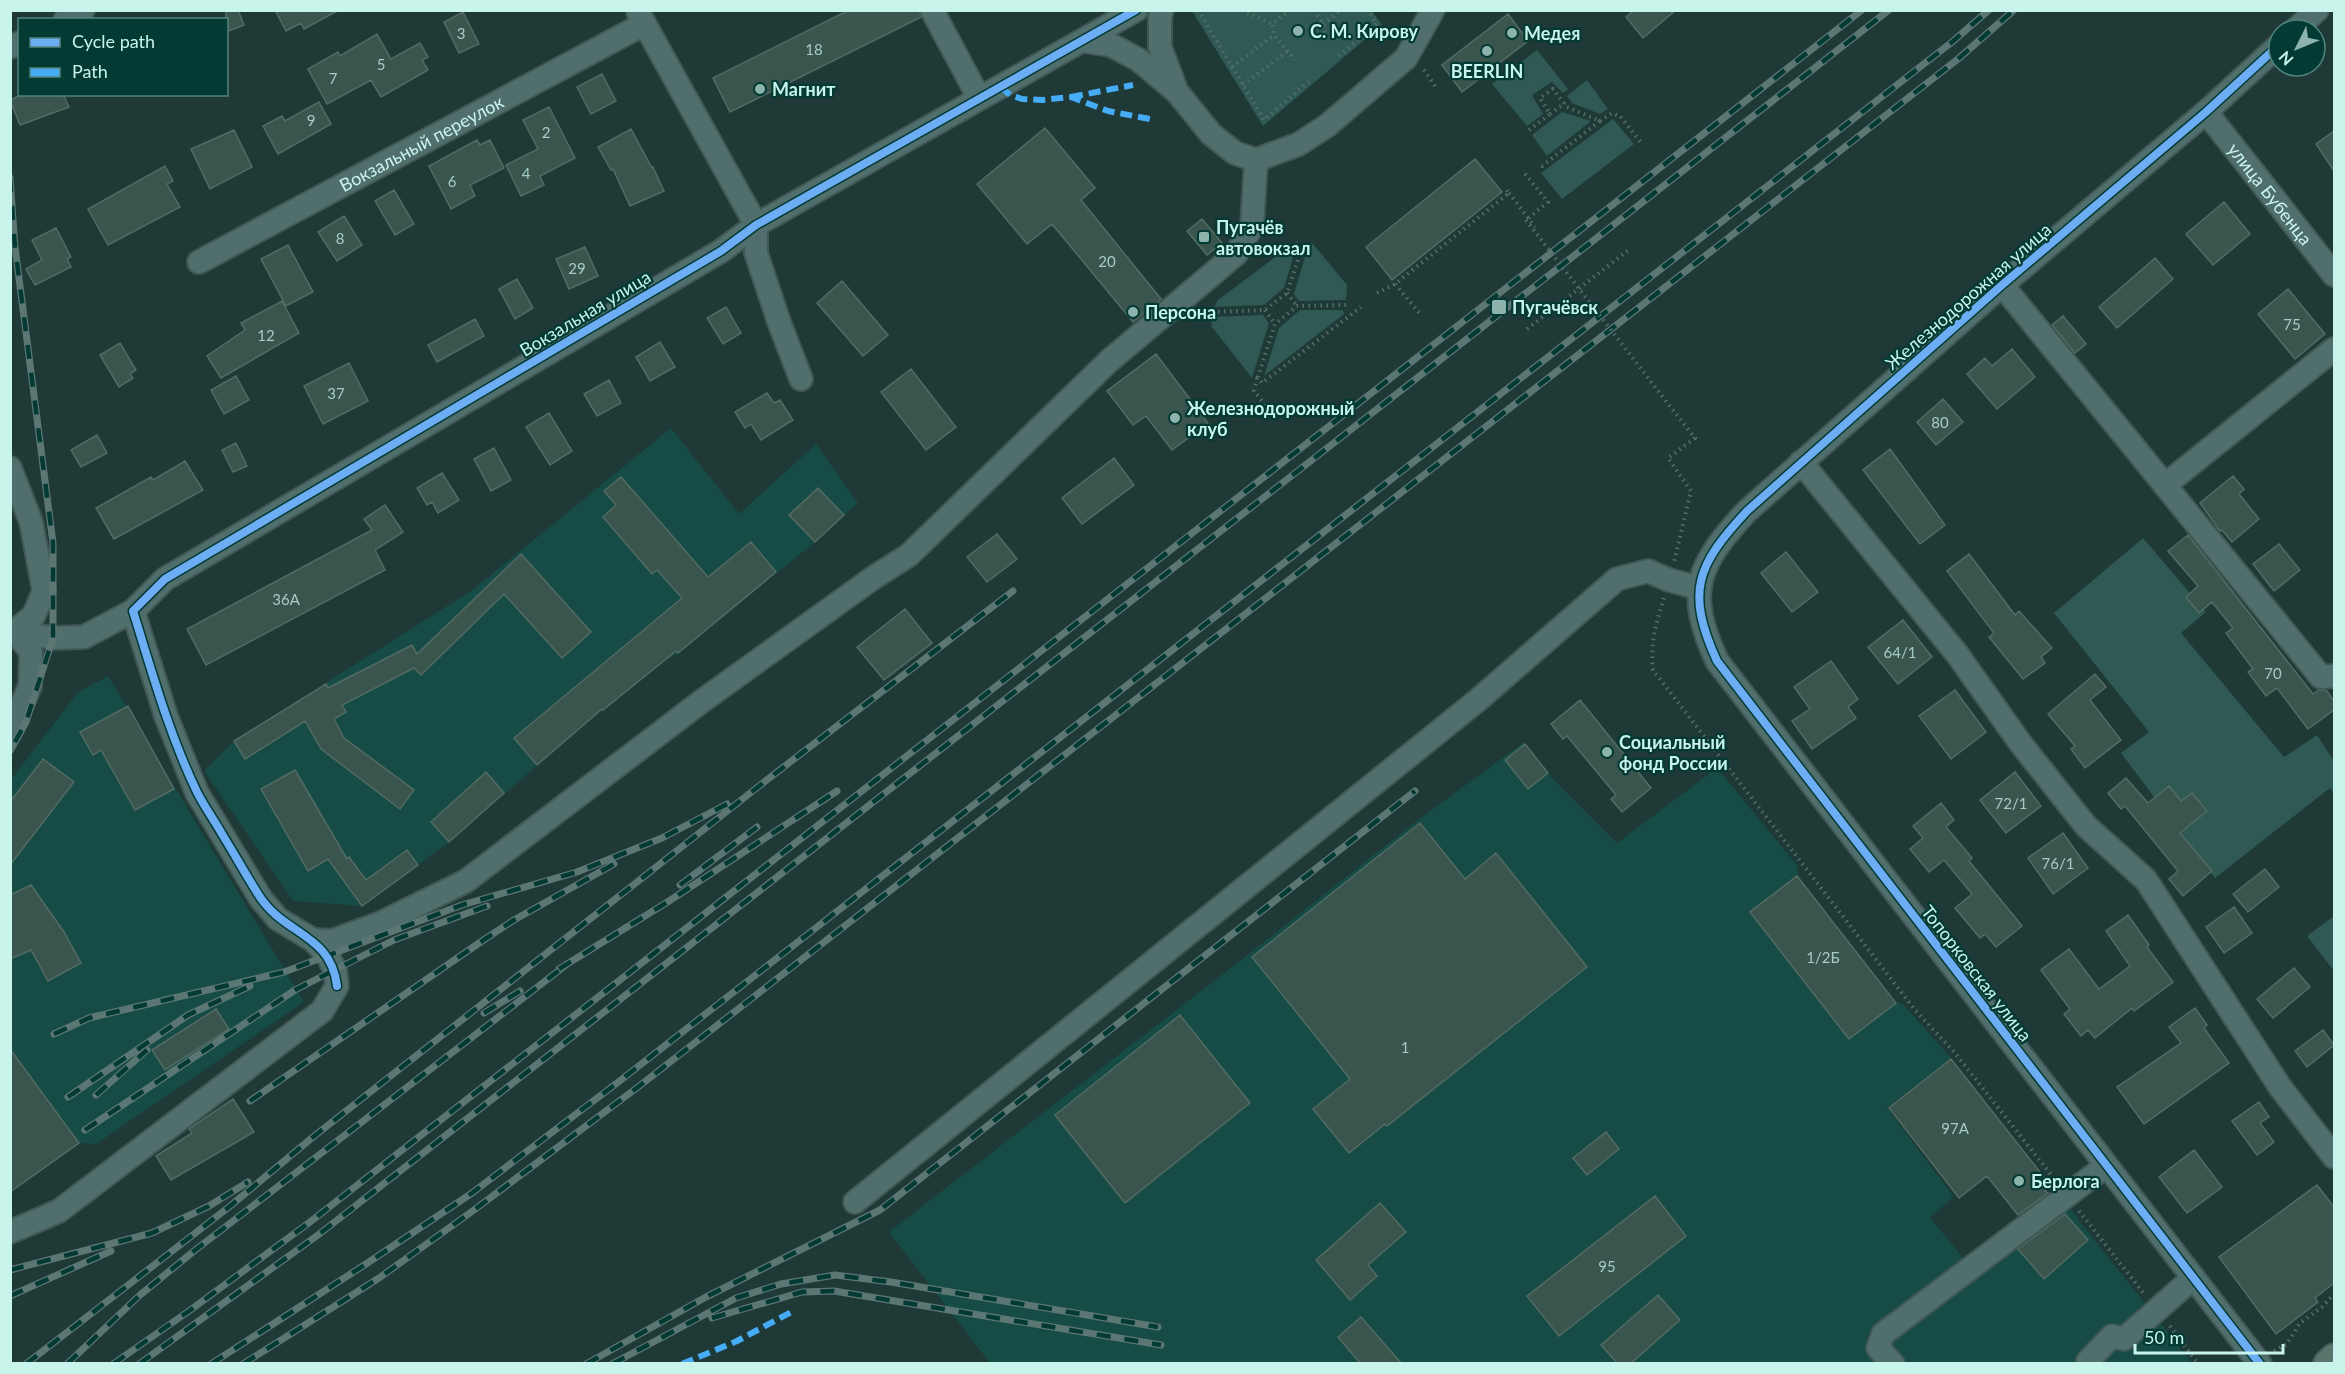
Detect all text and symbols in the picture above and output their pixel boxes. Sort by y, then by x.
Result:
legend [18,18,228,96]
north arrow [2267,18,2327,78]
place label: С. М. Кирову [1310,20,1418,42]
place label: Медея [1524,22,1580,44]
house number: 3 [457,24,465,42]
marker: С. М. Кирову [1291,24,1305,38]
marker: Медея [1505,26,1519,40]
text: Cycle path [72,30,155,52]
house number: 18 [805,40,823,58]
marker: BEERLIN [1480,44,1494,58]
text: N [2275,48,2297,70]
house number: 5 [377,55,385,73]
text: Path [72,60,108,82]
place label: BEERLIN [1451,60,1523,82]
house number: 7 [329,69,338,87]
place label: Магнит [772,78,836,100]
marker: Магнит [753,82,767,96]
street label: Вокзальный переулок [335,90,508,196]
house number: 9 [307,111,315,129]
house number: 2 [542,123,550,141]
street label: улица Бубенца [2223,138,2317,249]
house number: 4 [522,164,531,182]
house number: 6 [448,172,457,190]
place label: Пугачёв автовокзал [1216,216,1311,259]
street label: Железнодорожная улица [1881,218,2055,374]
house number: 8 [336,229,344,247]
marker: Пугачёв автовокзал [1197,230,1211,244]
house number: 20 [1098,252,1116,270]
house number: 29 [568,259,586,277]
street label: Вокзальная улица [516,265,654,361]
place label: Пугачёвск [1512,296,1598,318]
marker: Пугачёвск [1490,298,1508,316]
place label: Персона [1145,301,1216,323]
marker: Персона [1126,305,1140,319]
house number: 75 [2283,315,2301,333]
house number: 12 [257,326,275,344]
house number: 37 [327,384,345,402]
place label: Железнодорожный клуб [1187,397,1355,440]
marker: Железнодорожный клуб [1168,411,1182,425]
house number: 80 [1931,413,1949,431]
house number: 36А [272,590,301,608]
house number: 64/1 [1884,643,1916,661]
house number: 70 [2264,664,2282,682]
place label: Социальный фонд России [1619,731,1728,774]
marker: Социальный фонд России [1600,745,1614,759]
house number: 72/1 [1995,794,2027,812]
house number: 76/1 [2042,854,2074,872]
street label: Топорковская улица [1917,901,2037,1045]
house number: 1/2Б [1806,948,1840,966]
house number: 1 [1401,1038,1409,1056]
house number: 97А [1941,1119,1970,1137]
place label: Берлога [2031,1170,2100,1192]
marker: Берлога [2012,1174,2026,1188]
house number: 95 [1598,1257,1616,1275]
scale bar [2135,1317,2284,1355]
text: 50 m [2144,1326,2184,1348]

